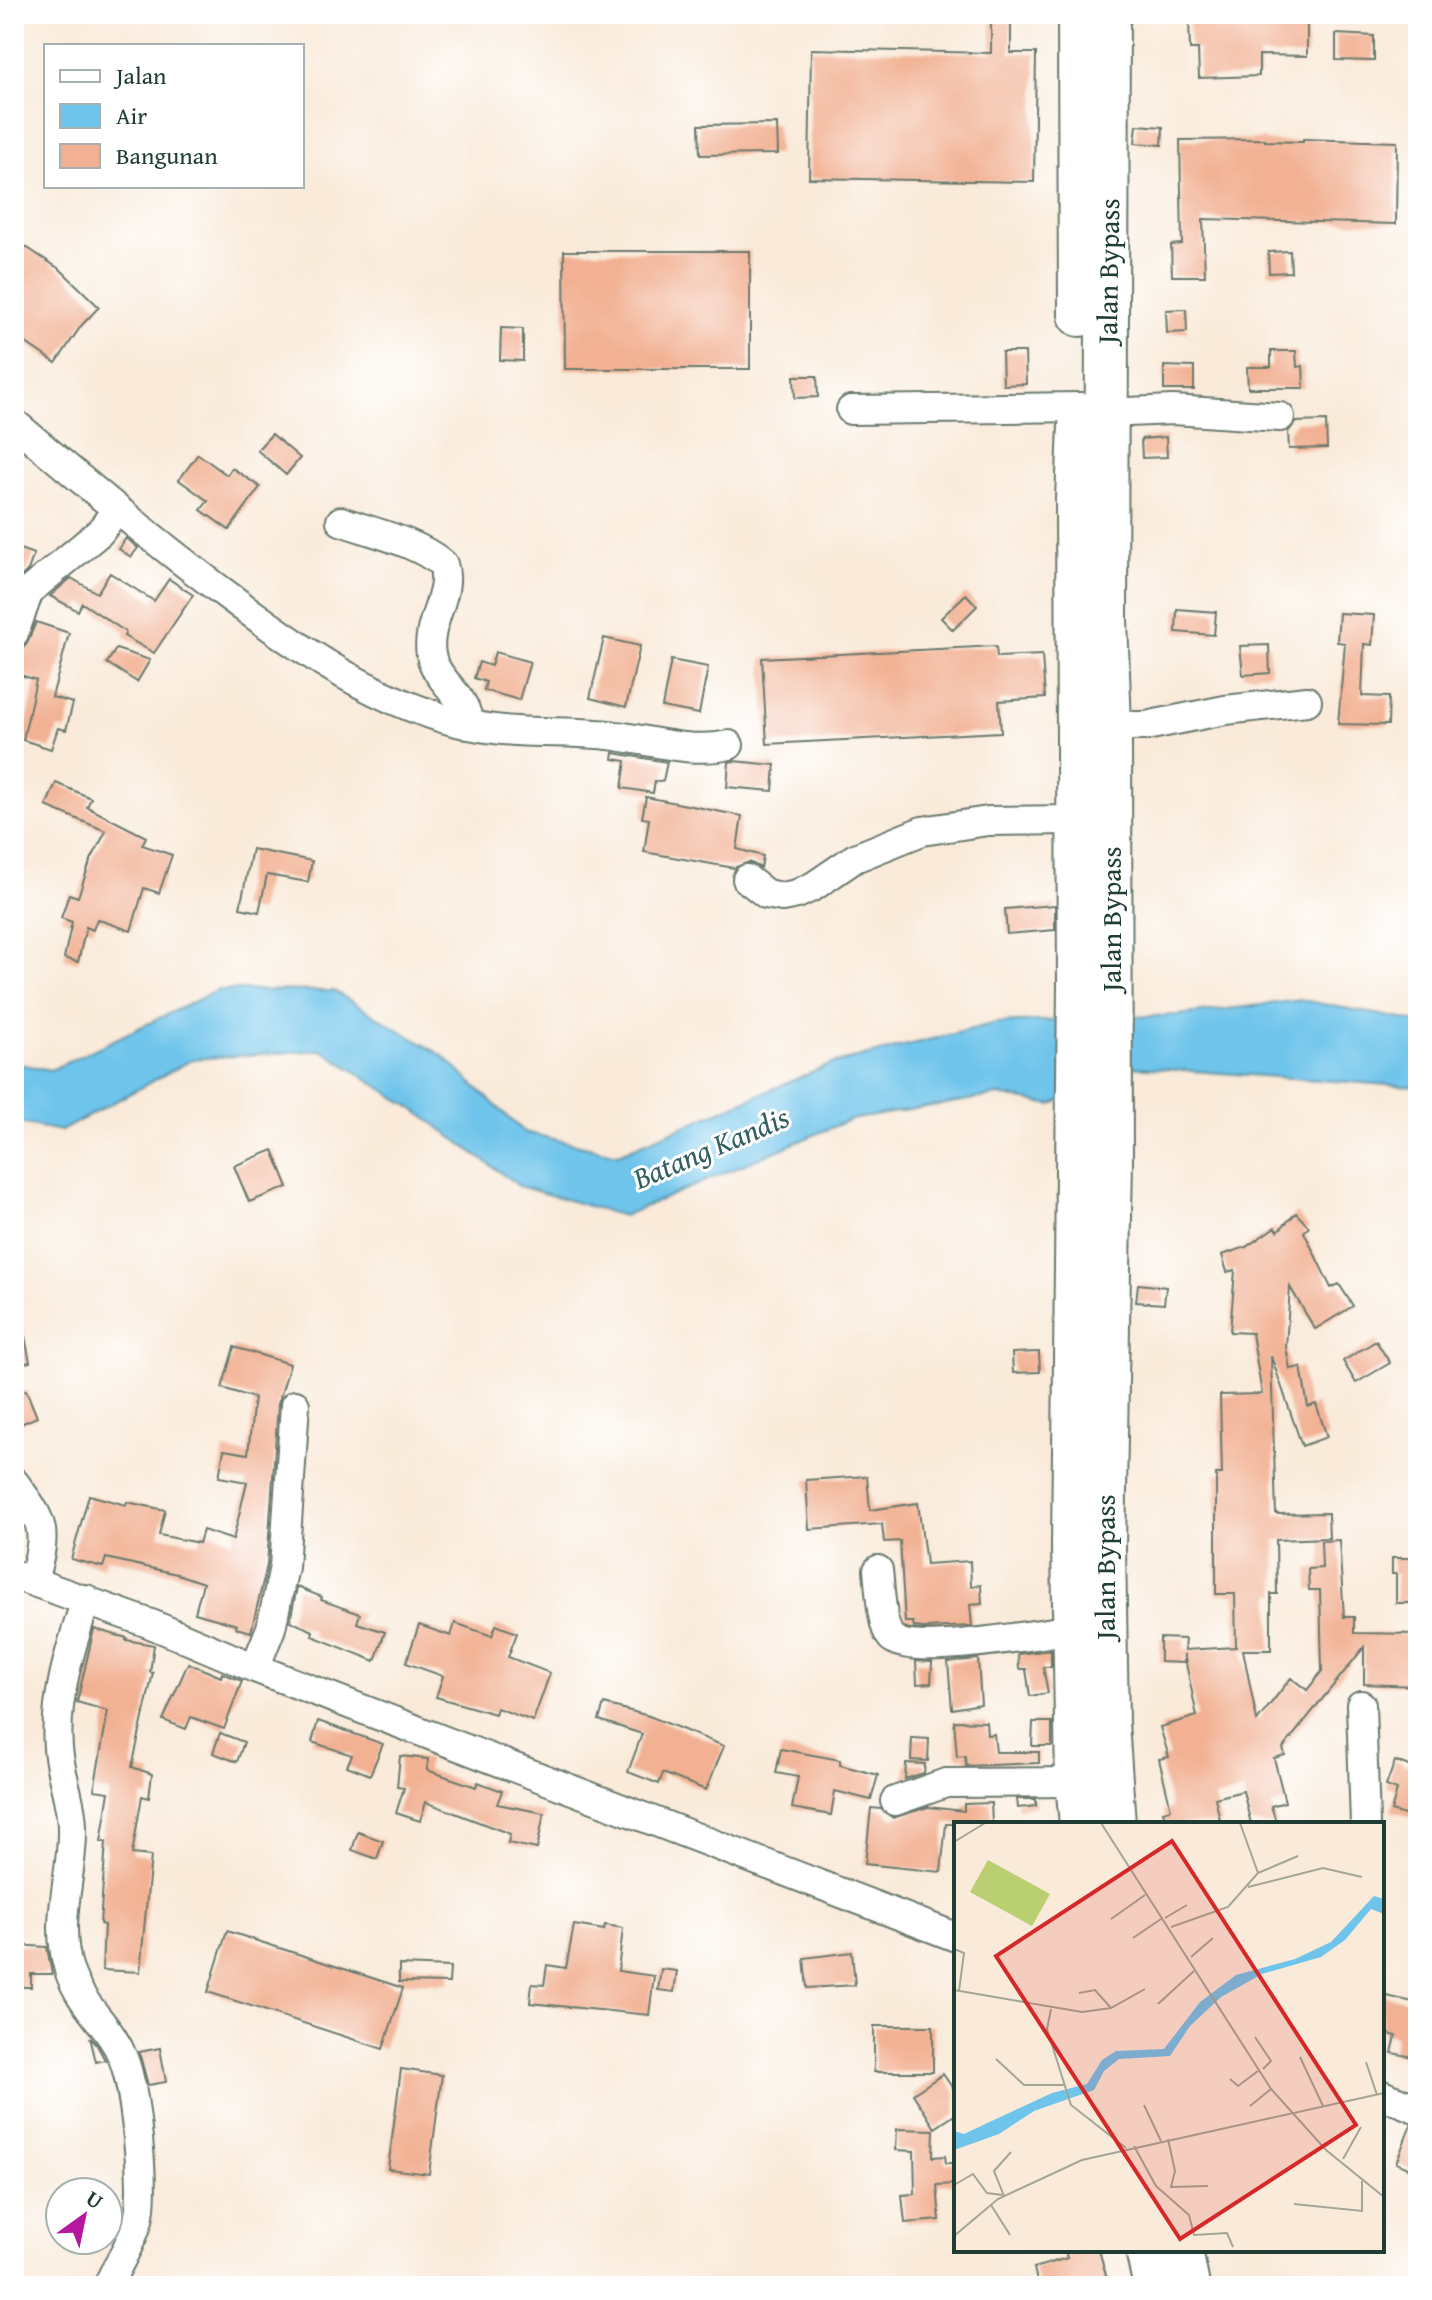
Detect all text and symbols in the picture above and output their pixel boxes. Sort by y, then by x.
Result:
legend [44,44,304,188]
text: Jalan [113,58,167,93]
text: Air [116,98,147,133]
text: Bangunan [116,138,218,173]
street label: Jalan Bypass [1086,198,1129,347]
street label: Jalan Bypass [1090,846,1131,995]
water label: Batang Kandis [625,1094,796,1200]
street label: Jalan Bypass [1084,1494,1125,1643]
inset map [954,1822,1384,2252]
north arrow [44,2176,124,2256]
text: U [80,2182,110,2217]

